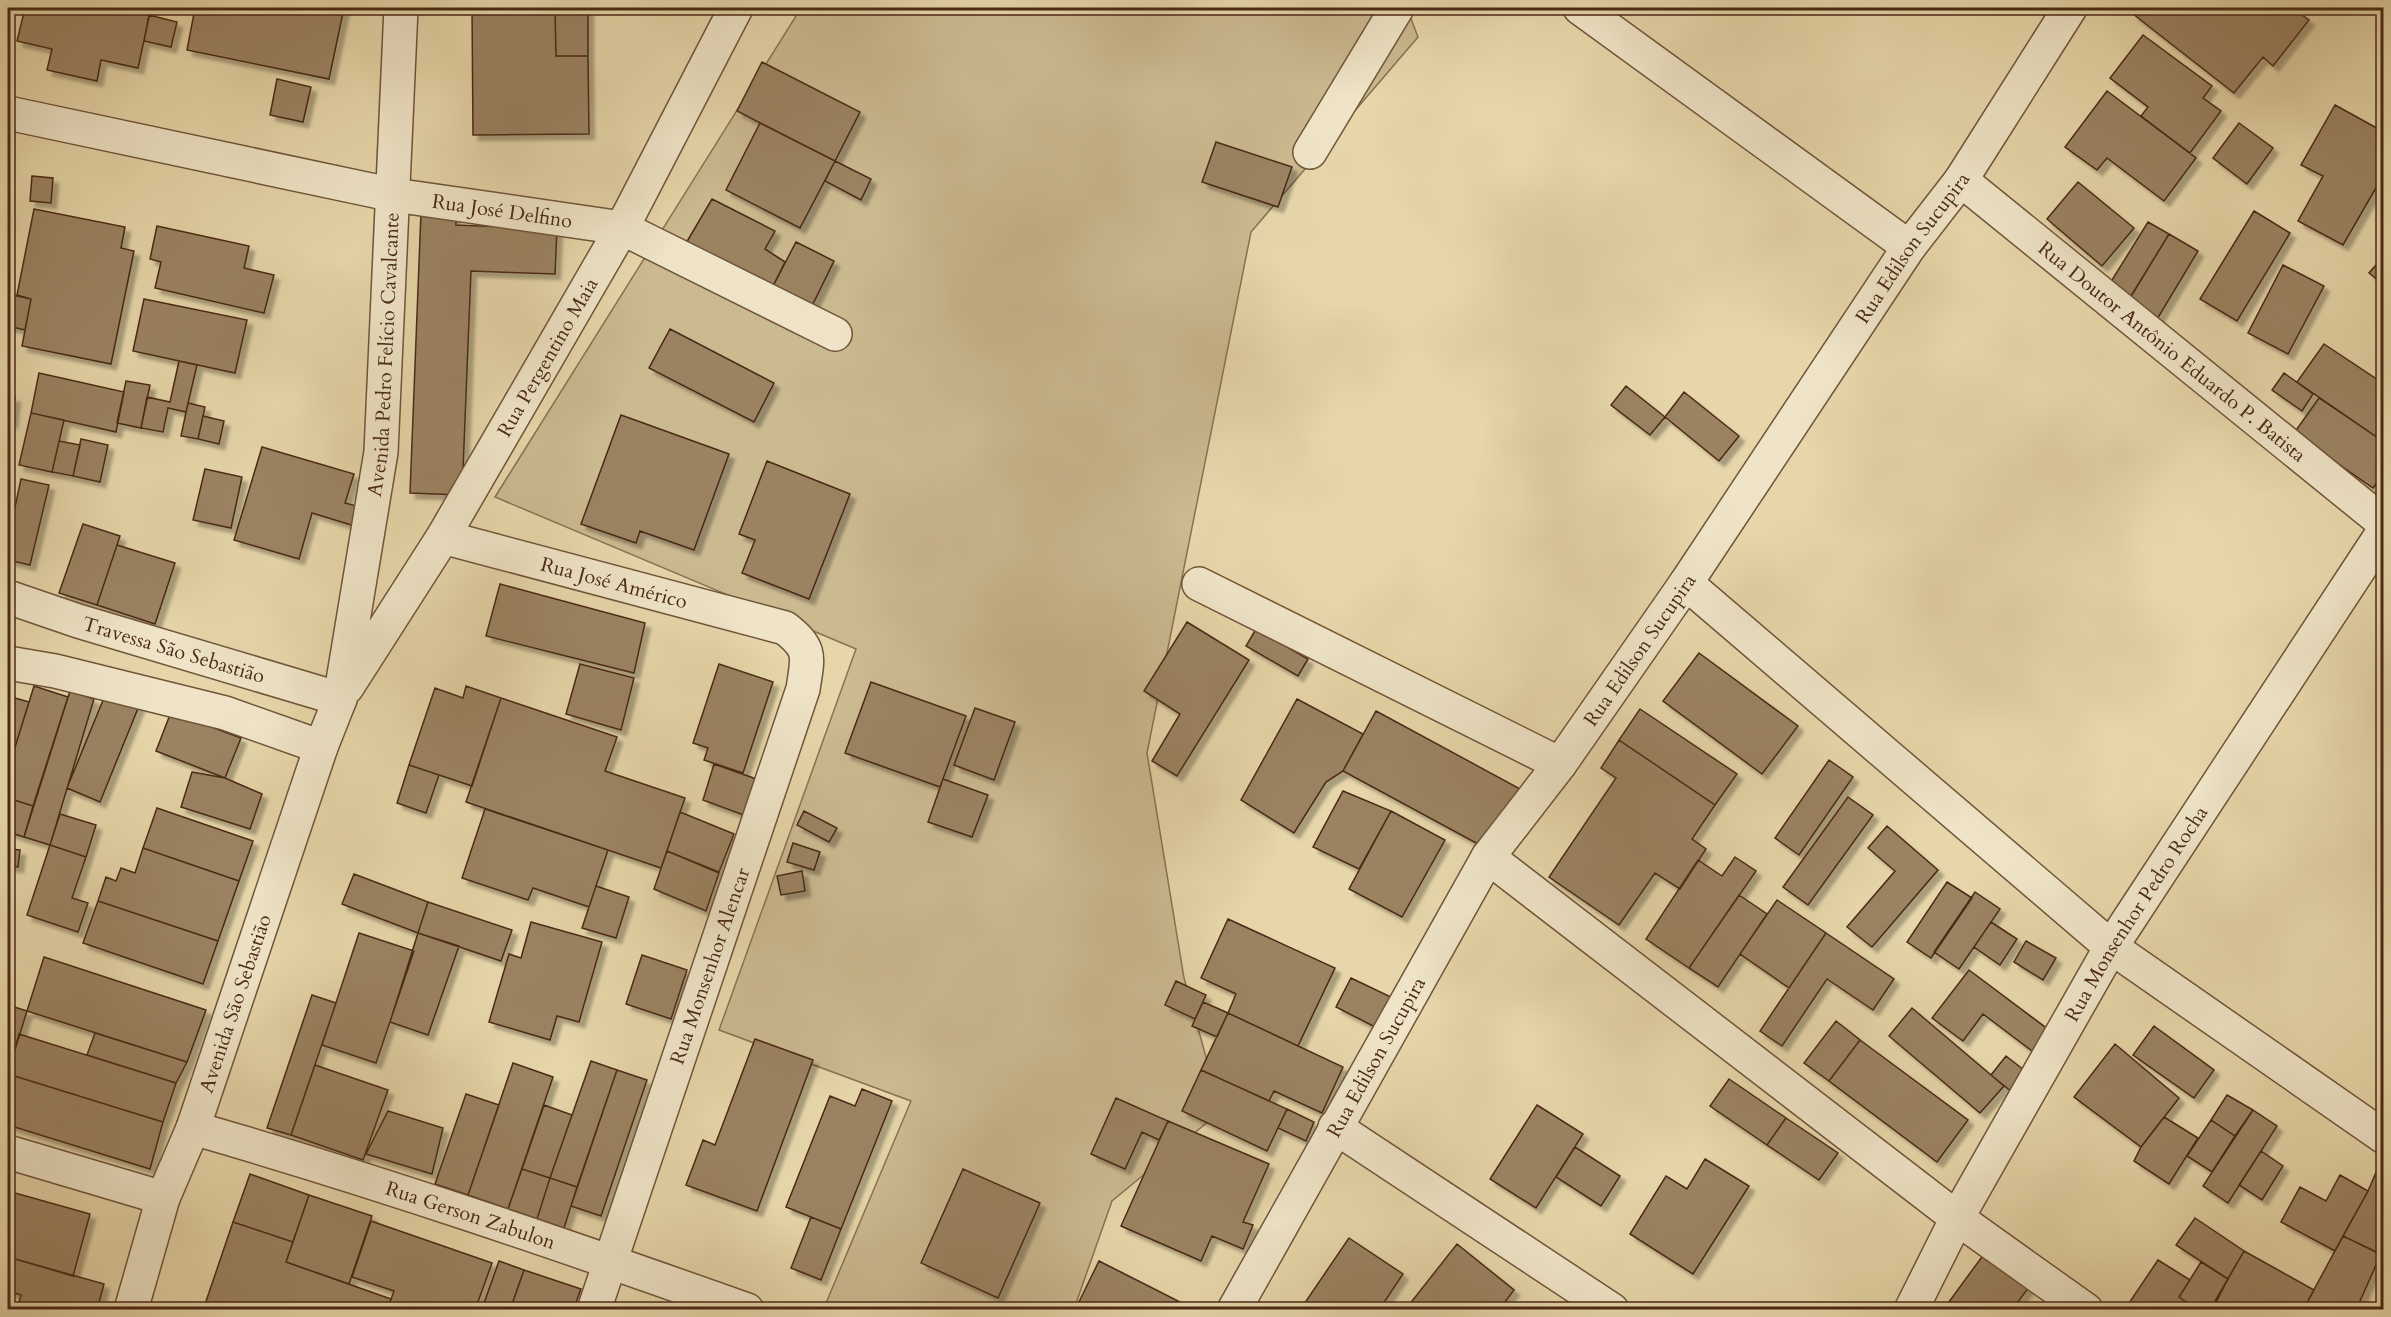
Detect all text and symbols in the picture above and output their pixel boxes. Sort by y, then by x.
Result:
street label: Rua Edilson Sucupira [1849,167,1976,329]
street label: Rua José Delfino [430,187,574,234]
street label: Avenida Pedro Felício Cavalcante [360,212,405,499]
street label: Rua Doutor Antônio Eduardo P. Batista [2033,235,2312,468]
street label: Rua Pergentino Maia [490,272,604,442]
street label: Rua José Américo [538,550,691,615]
street label: Rua Edilson Sucupira [1577,568,1702,732]
street label: Travessa São Sebastião [79,610,268,689]
street label: Rua Monsenhor Pedro Rocha [2058,800,2214,1026]
street label: Rua Monsenhor Alencar [664,863,757,1068]
street label: Avenida São Sebastião [192,910,277,1096]
street label: Rua Edilson Sucupira [1320,972,1432,1142]
street label: Rua Gerson Zabulon [382,1174,560,1256]

